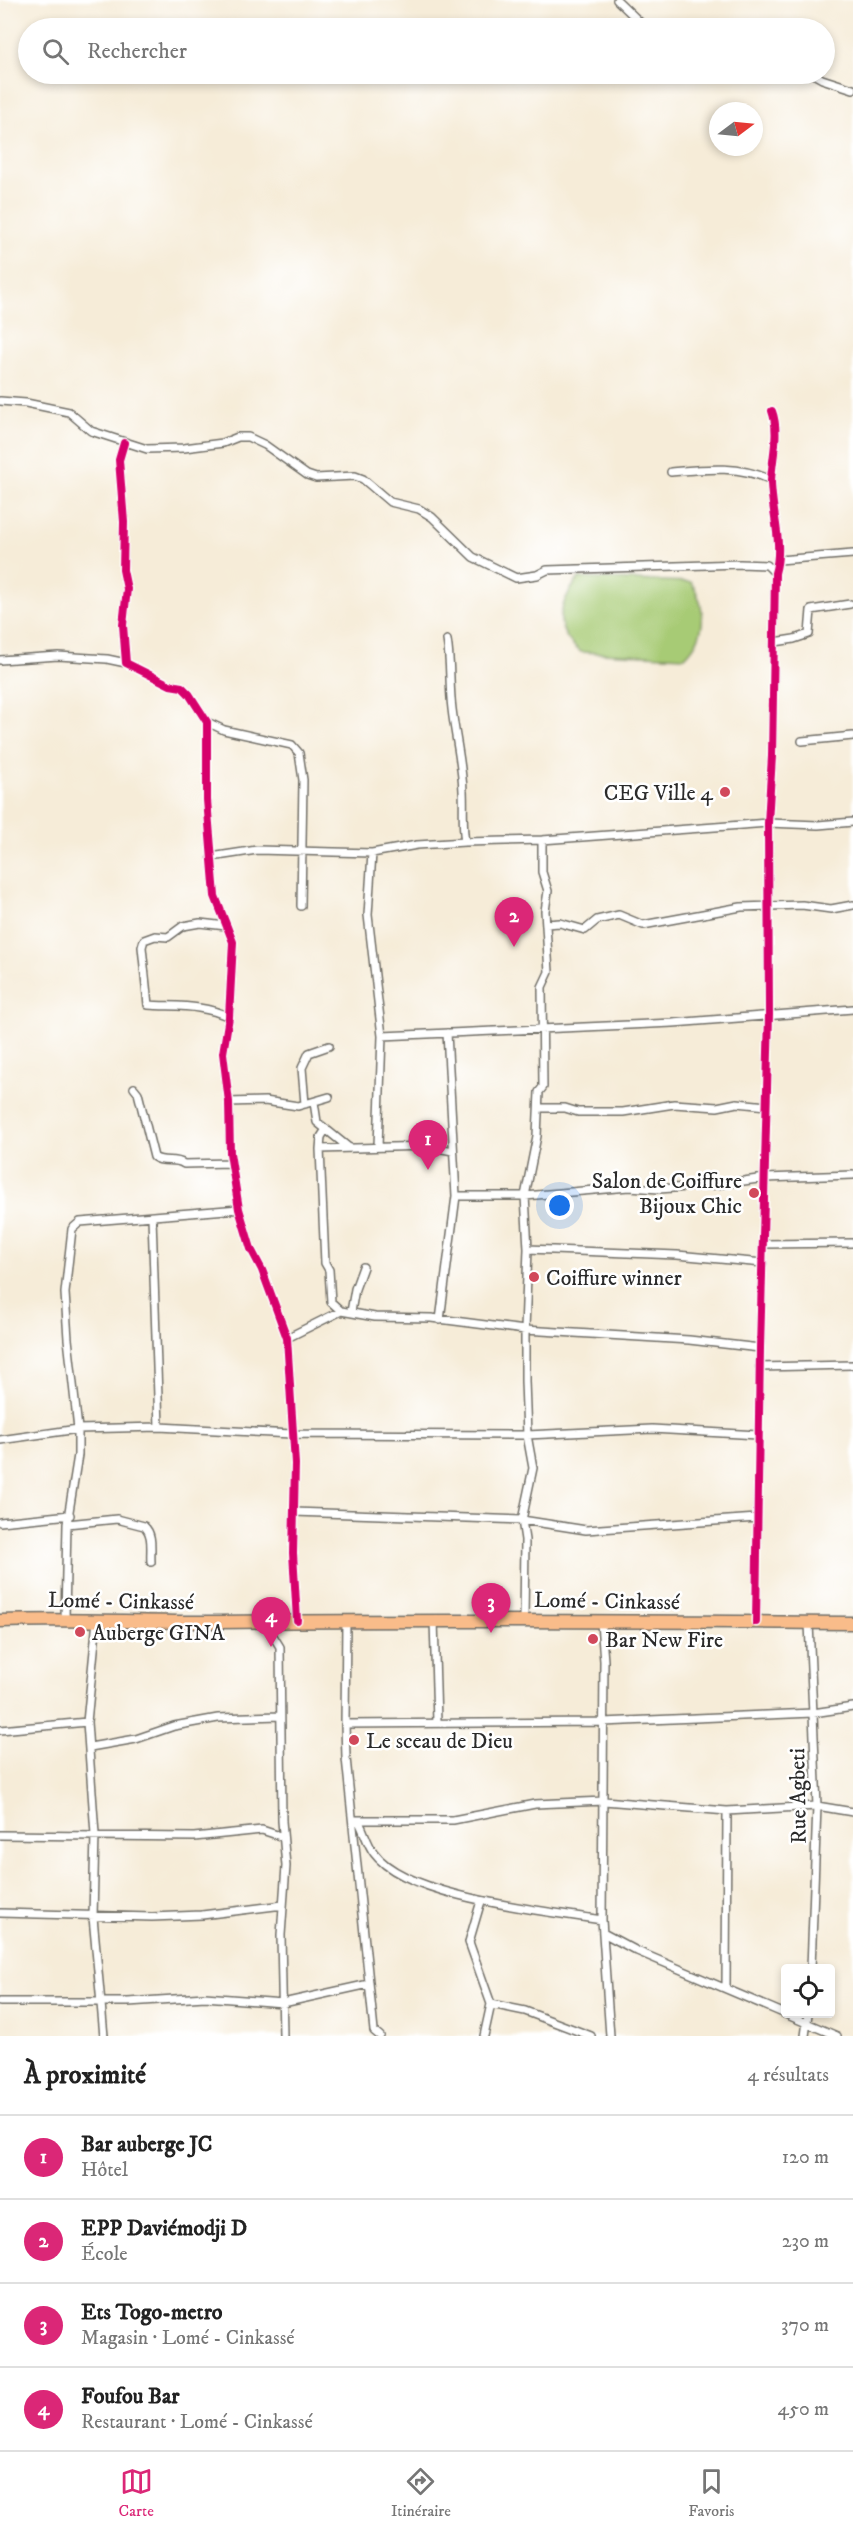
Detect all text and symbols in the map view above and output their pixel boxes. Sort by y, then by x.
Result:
search box [18,18,835,84]
icon: search [39,35,72,68]
text: Rechercher [87,38,187,65]
north arrow [709,102,763,156]
place label: CEG Ville 4 [604,780,714,807]
marker: CEG Ville 4 [718,785,732,799]
pin: 2 [494,898,534,947]
pin: 1 [408,1120,448,1170]
place label: Salon de Coiffure Bijoux Chic [592,1168,742,1220]
marker: Salon de Coiffure Bijoux Chic [747,1186,761,1200]
your location [545,1191,574,1220]
place label: Coiffure winner [546,1265,683,1292]
marker: Coiffure winner [527,1270,541,1284]
pin: 3 [472,1584,510,1633]
street label: Lomé - Cinkassé [48,1587,194,1616]
street label: Lomé - Cinkassé [534,1587,680,1616]
pin: 4 [252,1598,290,1647]
place label: Auberge GINA [92,1620,226,1647]
marker: Auberge GINA [73,1625,87,1639]
place label: Bar New Fire [605,1627,723,1654]
marker: Bar New Fire [586,1632,600,1646]
place label: Le sceau de Dieu [366,1728,513,1755]
marker: Le sceau de Dieu [347,1733,361,1747]
street label: Rue Agbeti [784,1748,813,1844]
map controls [781,1964,835,2018]
button: locate [781,1964,835,2018]
text: À proximité [24,2059,146,2092]
text: 4 résultats [747,2063,829,2088]
text: Bar auberge JC [81,2131,213,2158]
text: 1 [40,2145,47,2170]
text: 120 m [782,2145,829,2170]
text: Hôtel [81,2158,128,2183]
text: EPP Daviémodji D [81,2215,247,2242]
text: 2 [39,2229,48,2254]
text: 230 m [782,2229,829,2254]
text: École [81,2242,128,2267]
text: Ets Togo-metro [81,2299,223,2326]
text: 3 [40,2313,47,2338]
text: 370 m [781,2313,829,2338]
text: Magasin · Lomé - Cinkassé [81,2326,295,2351]
text: Foufou Bar [81,2383,179,2410]
text: 4 [38,2397,49,2422]
text: 450 m [778,2397,829,2422]
text: Restaurant · Lomé - Cinkassé [81,2410,313,2435]
tab: Carte [119,2465,154,2521]
tab: Itinéraire [391,2465,451,2521]
tab: Favoris [688,2465,734,2521]

